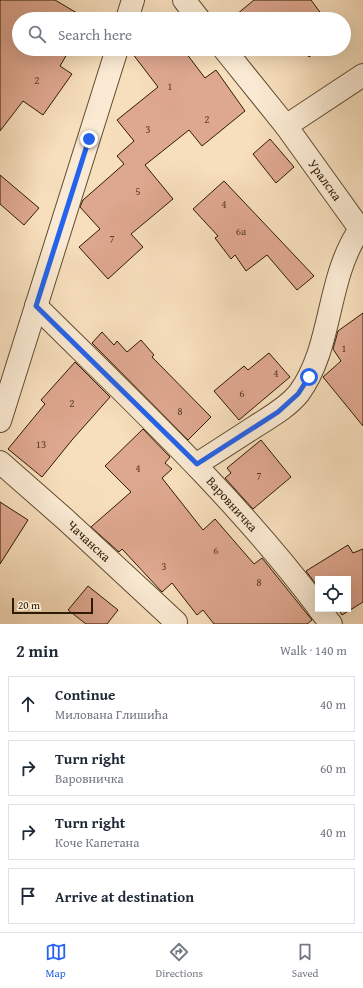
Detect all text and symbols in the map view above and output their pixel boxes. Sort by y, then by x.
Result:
search box [12,12,351,56]
icon: search [26,23,48,45]
text: Search here [58,24,132,45]
house number: 2 [34,72,40,88]
house number: 1 [167,78,173,94]
house number: 2 [204,111,210,127]
house number: 3 [145,121,151,137]
route end [80,130,98,148]
street label: Уралска [303,155,347,205]
house number: 5 [135,183,141,199]
house number: 4 [221,196,227,212]
house number: 6a [236,223,247,239]
house number: 7 [109,230,115,246]
house number: 1 [341,340,347,356]
house number: 4 [273,365,279,381]
route start [300,368,318,386]
house number: 6 [239,385,245,401]
house number: 2 [69,395,75,411]
house number: 8 [177,403,183,419]
house number: 13 [36,436,46,452]
house number: 4 [135,460,141,476]
house number: 7 [256,467,262,483]
street label: Варовничка [202,472,263,537]
street label: Чачанска [63,516,116,567]
house number: 6 [213,542,219,558]
house number: 3 [161,558,167,574]
house number: 8 [256,574,262,590]
map controls [315,576,351,612]
button: locate [315,576,351,612]
scale bar [12,596,93,615]
text: 20 m [18,597,40,613]
text: 2 min [16,638,58,663]
text: Walk · 140 m [280,641,347,660]
text: Continue [55,684,116,705]
icon: ahead [17,693,39,715]
text: 40 m [320,695,346,714]
text: Милована Глишића [55,705,168,724]
text: Turn right [55,748,126,769]
icon: right [17,757,39,779]
text: 60 m [320,759,346,778]
text: Варовничка [55,769,124,788]
text: Turn right [55,812,126,833]
icon: right [17,821,39,843]
text: 40 m [320,823,346,842]
text: Коче Капетана [55,833,139,852]
icon: arrive [17,885,39,907]
text: Arrive at destination [55,886,194,907]
tab: Map [45,941,67,981]
tab: Directions [156,941,203,981]
tab: Saved [292,941,318,981]

